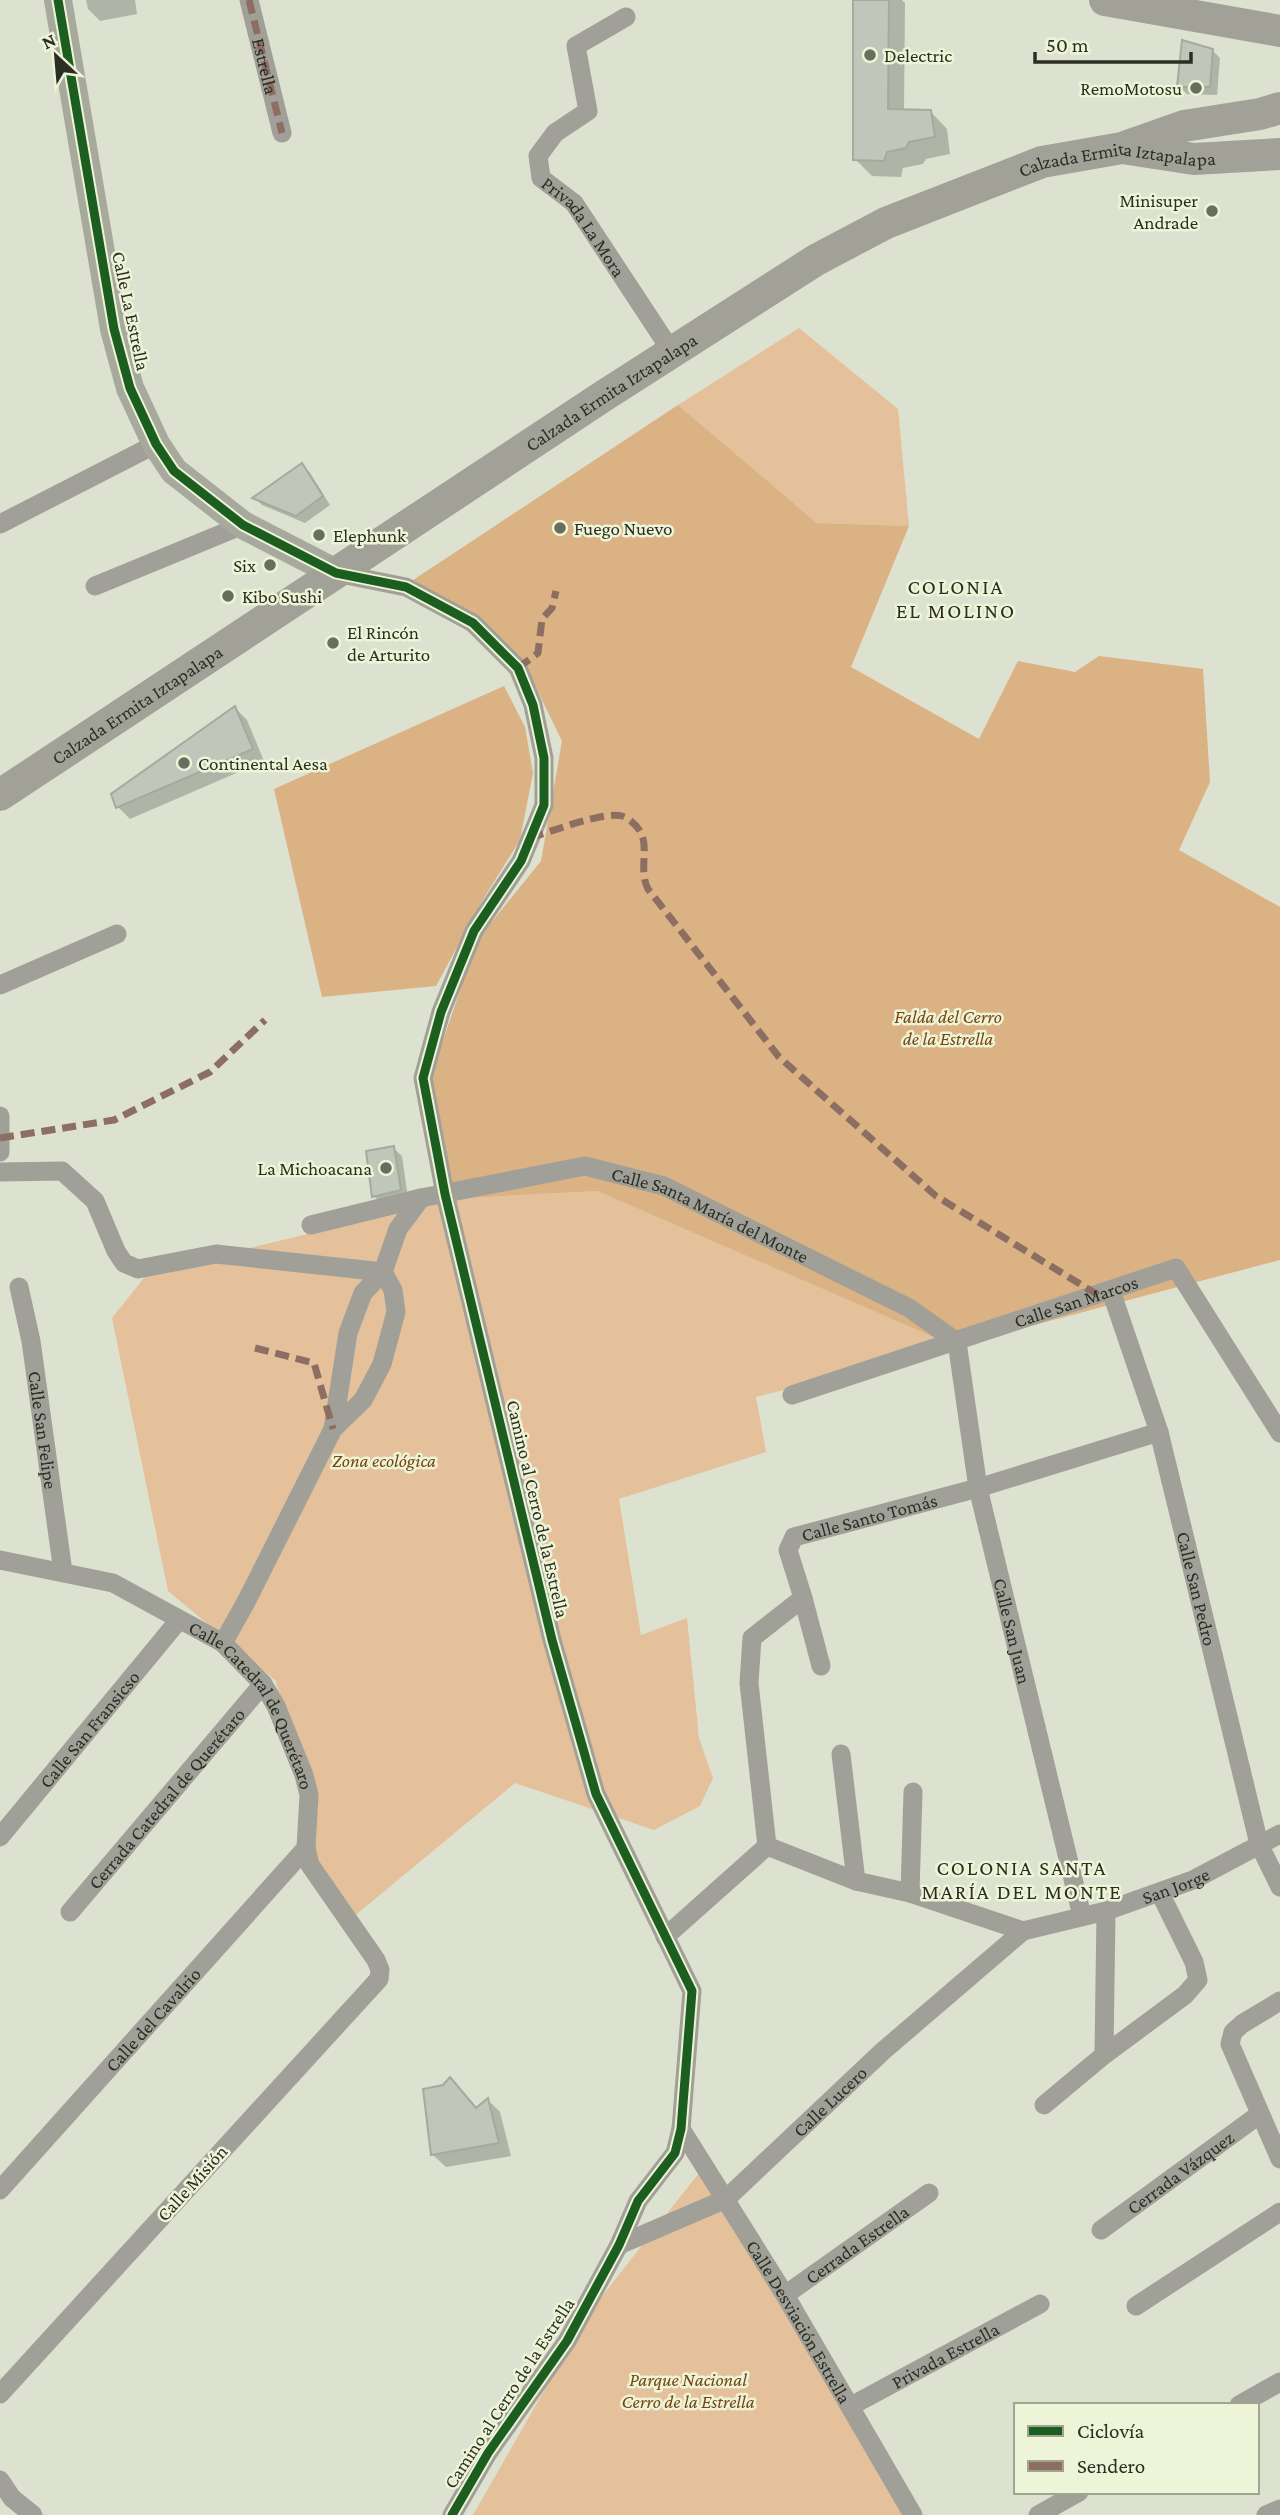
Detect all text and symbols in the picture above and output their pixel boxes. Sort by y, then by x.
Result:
north arrow [21,21,91,91]
scale bar [1035,21,1191,65]
text: N [38,29,59,53]
text: 50 m [1046,33,1089,57]
street label: Estrella [248,36,283,97]
place label: Delectric [884,45,952,66]
marker: Delectric [862,47,878,63]
place label: RemoMotosu [1080,78,1182,99]
marker: RemoMotosu [1188,80,1204,96]
street label: Calzada Ermita Iztapalapa [1015,137,1216,181]
street label: Privada La Mora [538,172,630,281]
place label: Minisuper Andrade [1119,190,1198,233]
marker: Minisuper Andrade [1204,203,1220,219]
street label: Calle La Estrella [108,250,154,373]
street label: Calzada Ermita Iztapalapa [521,328,701,455]
place label: Fuego Nuevo [574,518,672,539]
marker: Fuego Nuevo [552,520,568,536]
place label: Elephunk [333,525,407,546]
marker: Elephunk [311,527,327,543]
place label: Six [233,555,256,576]
marker: Six [262,557,278,573]
district label: COLONIA EL MOLINO [896,575,1016,623]
place label: Kibo Sushi [242,586,322,607]
marker: Kibo Sushi [220,588,236,604]
place label: El Rincón de Arturito [347,622,430,665]
marker: El Rincón de Arturito [325,635,341,651]
street label: Calzada Ermita Iztapalapa [47,640,226,769]
place label: Continental Aesa [198,753,328,774]
marker: Continental Aesa [176,755,192,771]
park label: Falda del Cerro de la Estrella [894,1006,1002,1049]
place label: La Michoacana [258,1158,372,1179]
marker: La Michoacana [378,1160,394,1176]
street label: Calle Santa María del Monte [609,1163,812,1267]
street label: Calle San Marcos [1011,1271,1140,1331]
street label: Calle San Felipe [25,1369,62,1490]
street label: Camino al Cerro de la Estrella [503,1398,573,1620]
park label: Zona ecológica [332,1450,436,1471]
street label: Calle Santo Tomás [799,1489,939,1545]
street label: Calle San Pedro [1173,1529,1221,1648]
street label: Calle San Juan [990,1576,1036,1686]
street label: Calle Catedral de Querétaro [186,1616,318,1792]
street label: Calle San Fransicso [35,1666,143,1792]
street label: Cerrada Catedral de Querétaro [84,1703,249,1893]
district label: COLONIA SANTA MARÍA DEL MONTE [921,1856,1123,1904]
street label: San Jorge [1139,1863,1213,1908]
street label: Calle del Cavalrio [101,1963,205,2076]
street label: Calle Lucero [789,2062,871,2141]
street label: Cerrada Vázquez [1123,2126,1238,2218]
street label: Calle Misión [153,2141,231,2225]
street label: Cerrada Estrella [801,2200,913,2288]
street label: Calle Desviación Estrella [743,2236,856,2407]
street label: Camino al Cerro de la Estrella [439,2294,579,2492]
street label: Privada Estrella [888,2318,1003,2393]
park label: Parque Nacional Cerro de la Estrella [621,2369,755,2412]
legend [1014,2403,1259,2494]
text: Ciclovía [1077,2419,1145,2443]
text: Sendero [1077,2454,1145,2478]

